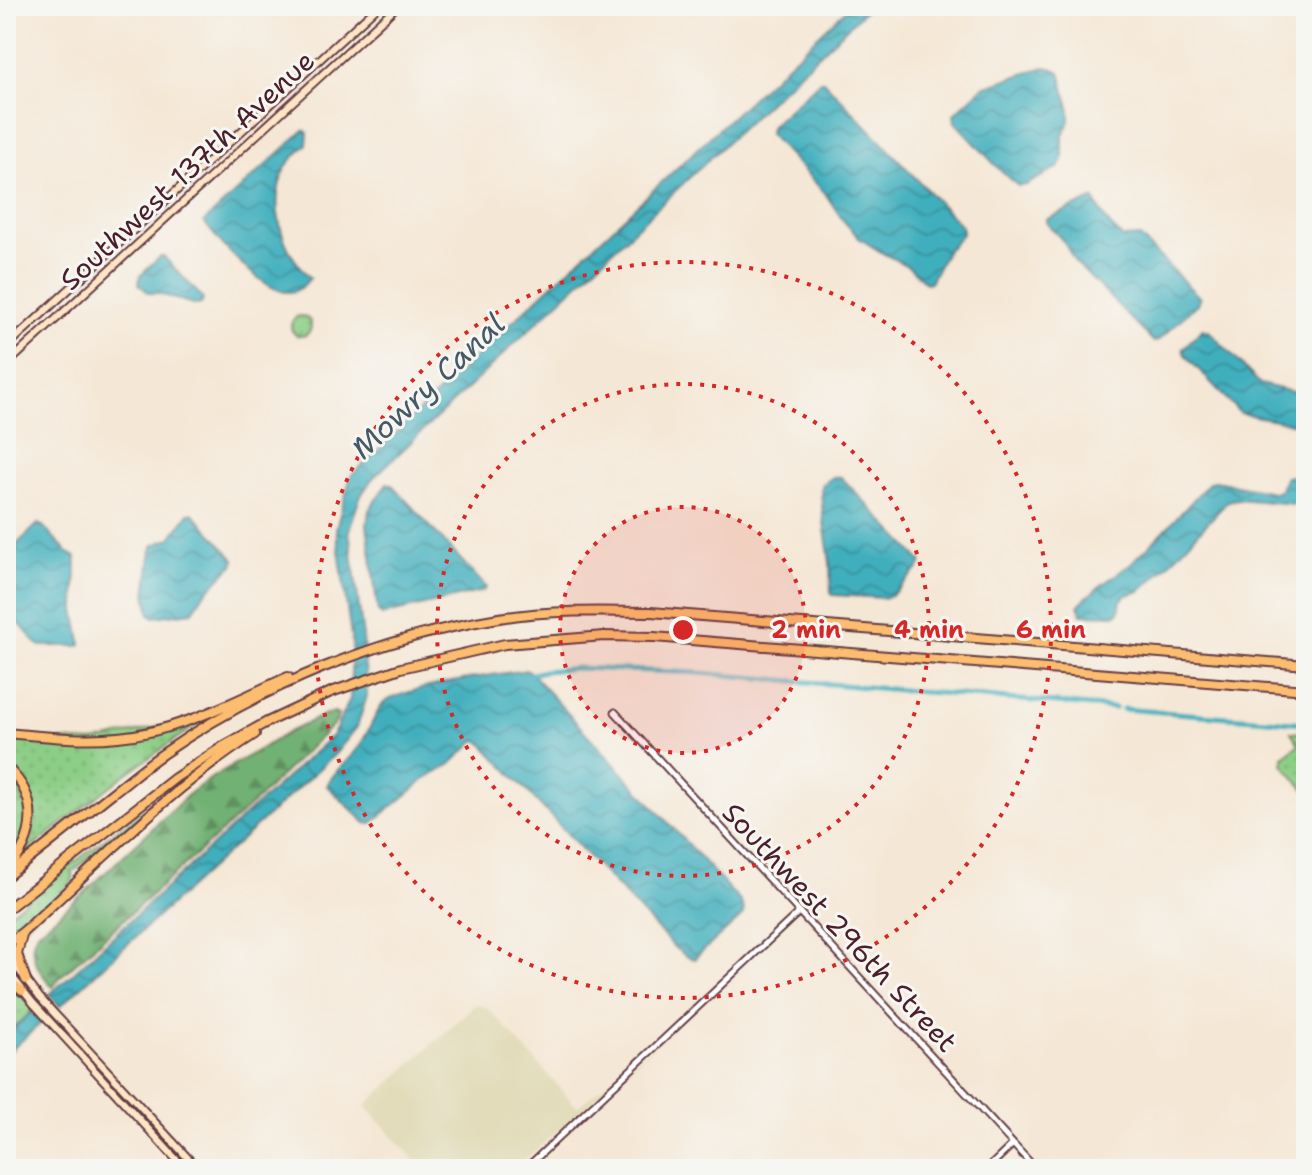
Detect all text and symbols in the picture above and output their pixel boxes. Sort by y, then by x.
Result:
street label: Southwest 137th Avenue [51,42,323,298]
water label: Mowry Canal [342,304,514,468]
text: 2 min [771,614,841,646]
text: 4 min [894,614,964,646]
text: 6 min [1016,614,1086,646]
centre of rings [669,616,697,644]
street label: Southwest 296th Street [714,794,966,1060]

